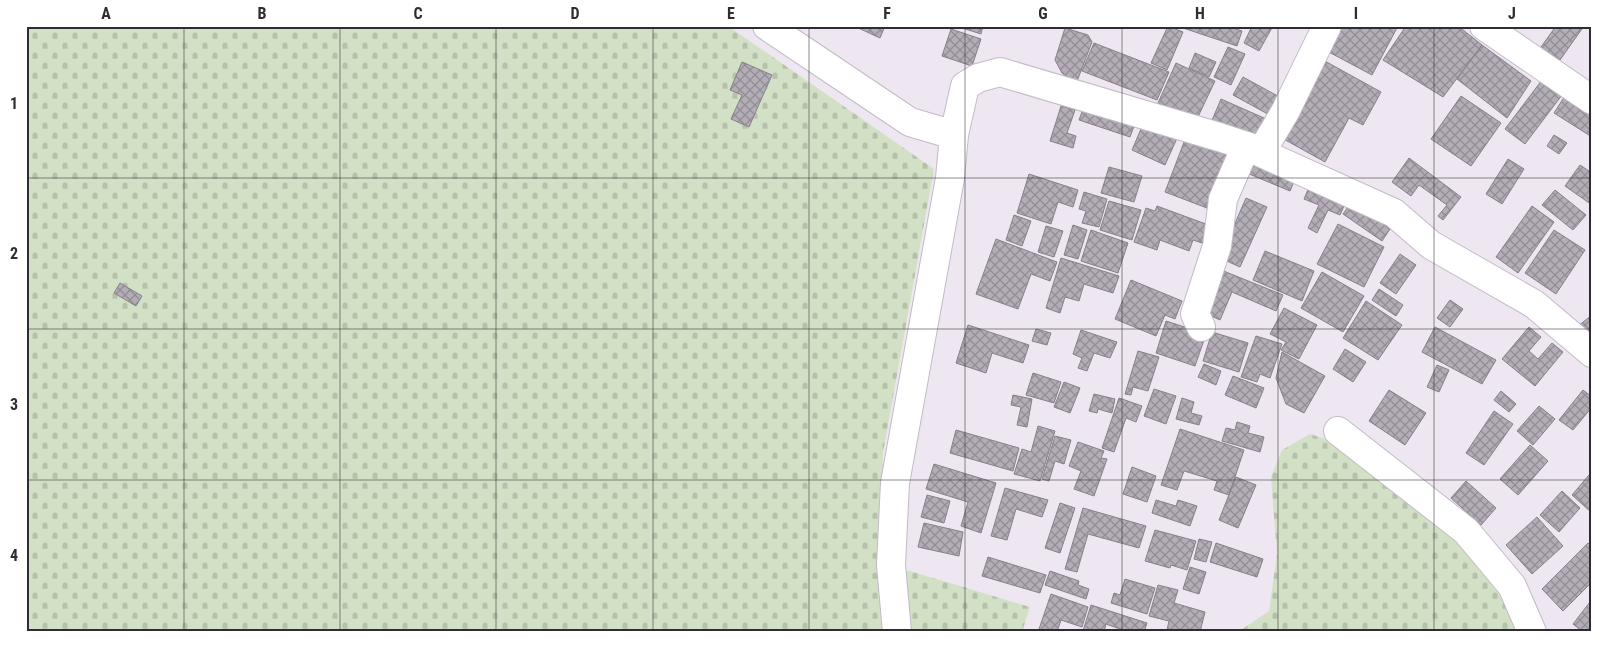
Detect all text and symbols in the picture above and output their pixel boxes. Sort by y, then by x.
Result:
text: A [101,4,111,23]
text: B [258,4,267,23]
text: C [413,4,423,23]
text: D [570,4,580,23]
text: E [727,4,735,23]
text: F [883,4,891,23]
text: G [1038,4,1048,23]
text: H [1195,4,1205,23]
text: I [1354,4,1358,23]
text: J [1508,4,1516,23]
text: 1 [10,94,18,113]
text: 2 [10,244,18,263]
text: 3 [10,395,18,414]
text: 4 [10,546,18,565]

